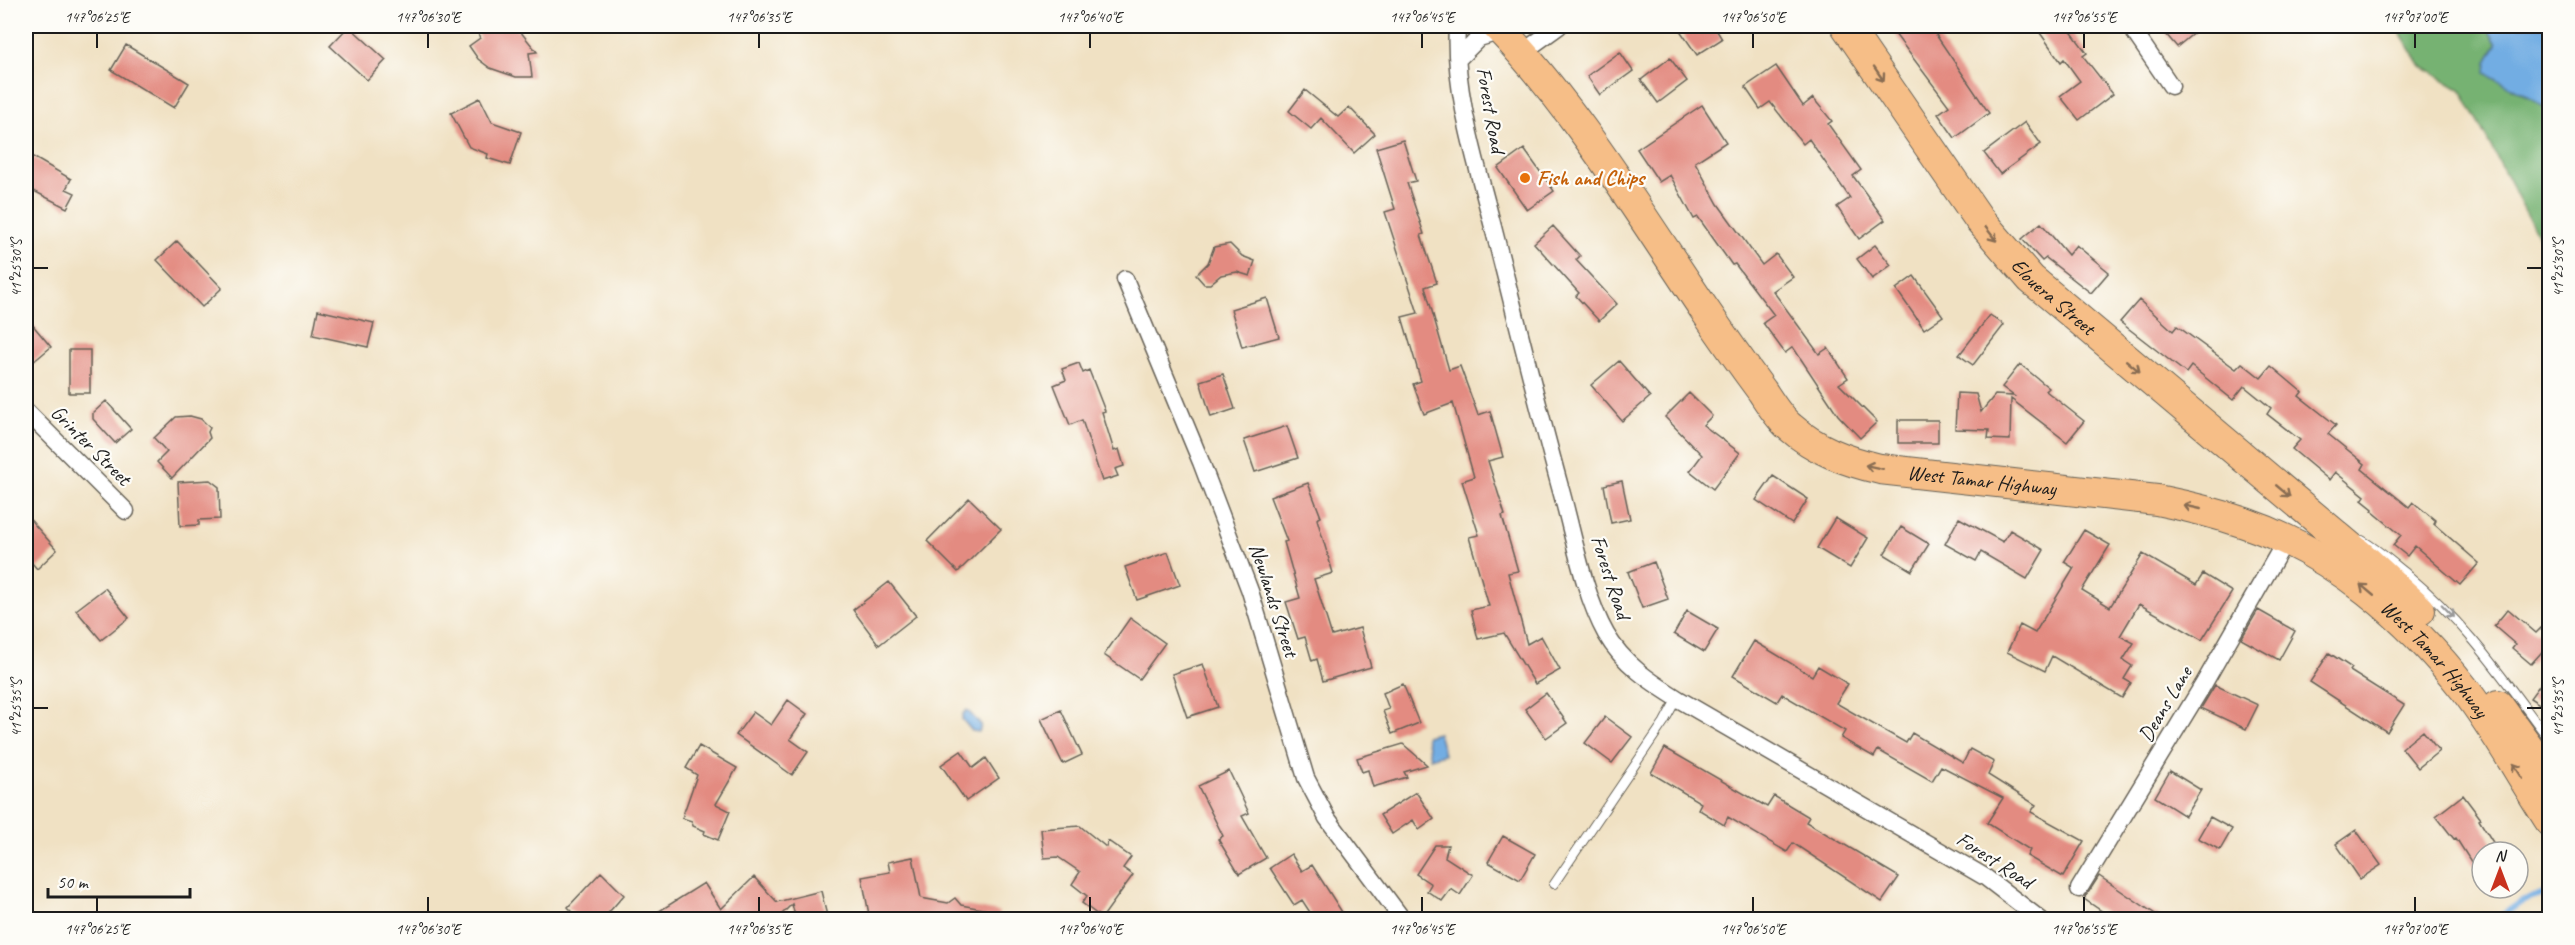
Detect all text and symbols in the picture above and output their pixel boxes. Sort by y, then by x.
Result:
text: 147°06'25"E [65,8,131,27]
text: 147°06'30"E [396,8,462,27]
text: 147°06'35"E [727,8,793,27]
text: 147°06'40"E [1058,8,1124,27]
text: 147°06'45"E [1390,8,1456,27]
text: 147°06'50"E [1721,8,1787,27]
text: 147°06'55"E [2052,8,2118,27]
text: 147°07'00"E [2383,8,2449,27]
street label: Forest Road [1471,65,1512,158]
one-way arrow [1873,65,1885,81]
place label: Fish and Chips [1537,165,1647,191]
marker: Fish and Chips [1518,171,1532,185]
one-way arrow [1984,225,1997,241]
text: 41°25'30"S [7,237,26,297]
text: 41°25'30"S [2549,237,2568,297]
street label: Elouera Street [2006,253,2102,342]
one-way arrow [2125,359,2140,373]
street label: Grinter Street [45,399,138,492]
street label: West Tamar Highway [1906,459,2059,502]
one-way arrow [1865,461,1884,472]
one-way arrow [2275,484,2290,498]
one-way arrow [2183,501,2202,513]
street label: Forest Road [1585,532,1638,625]
street label: Newlands Street [1243,540,1305,662]
one-way arrow [2359,584,2375,597]
street label: West Tamar Highway [2375,595,2495,724]
one-way arrow [2441,603,2456,618]
street label: Deans Lane [2132,660,2199,746]
text: 41°25'35"S [7,677,26,737]
text: 41°25'35"S [2549,677,2568,737]
one-way arrow [2512,763,2524,780]
street label: Forest Road [1952,826,2041,896]
north arrow [2470,840,2530,900]
text: N [2495,846,2508,866]
scale bar [48,861,190,899]
text: 50 m [57,871,90,893]
text: 147°06'25"E [65,920,131,939]
text: 147°06'30"E [396,920,462,939]
text: 147°06'35"E [727,920,793,939]
text: 147°06'40"E [1058,920,1124,939]
text: 147°06'45"E [1390,920,1456,939]
text: 147°06'50"E [1721,920,1787,939]
text: 147°06'55"E [2052,920,2118,939]
text: 147°07'00"E [2383,920,2449,939]

